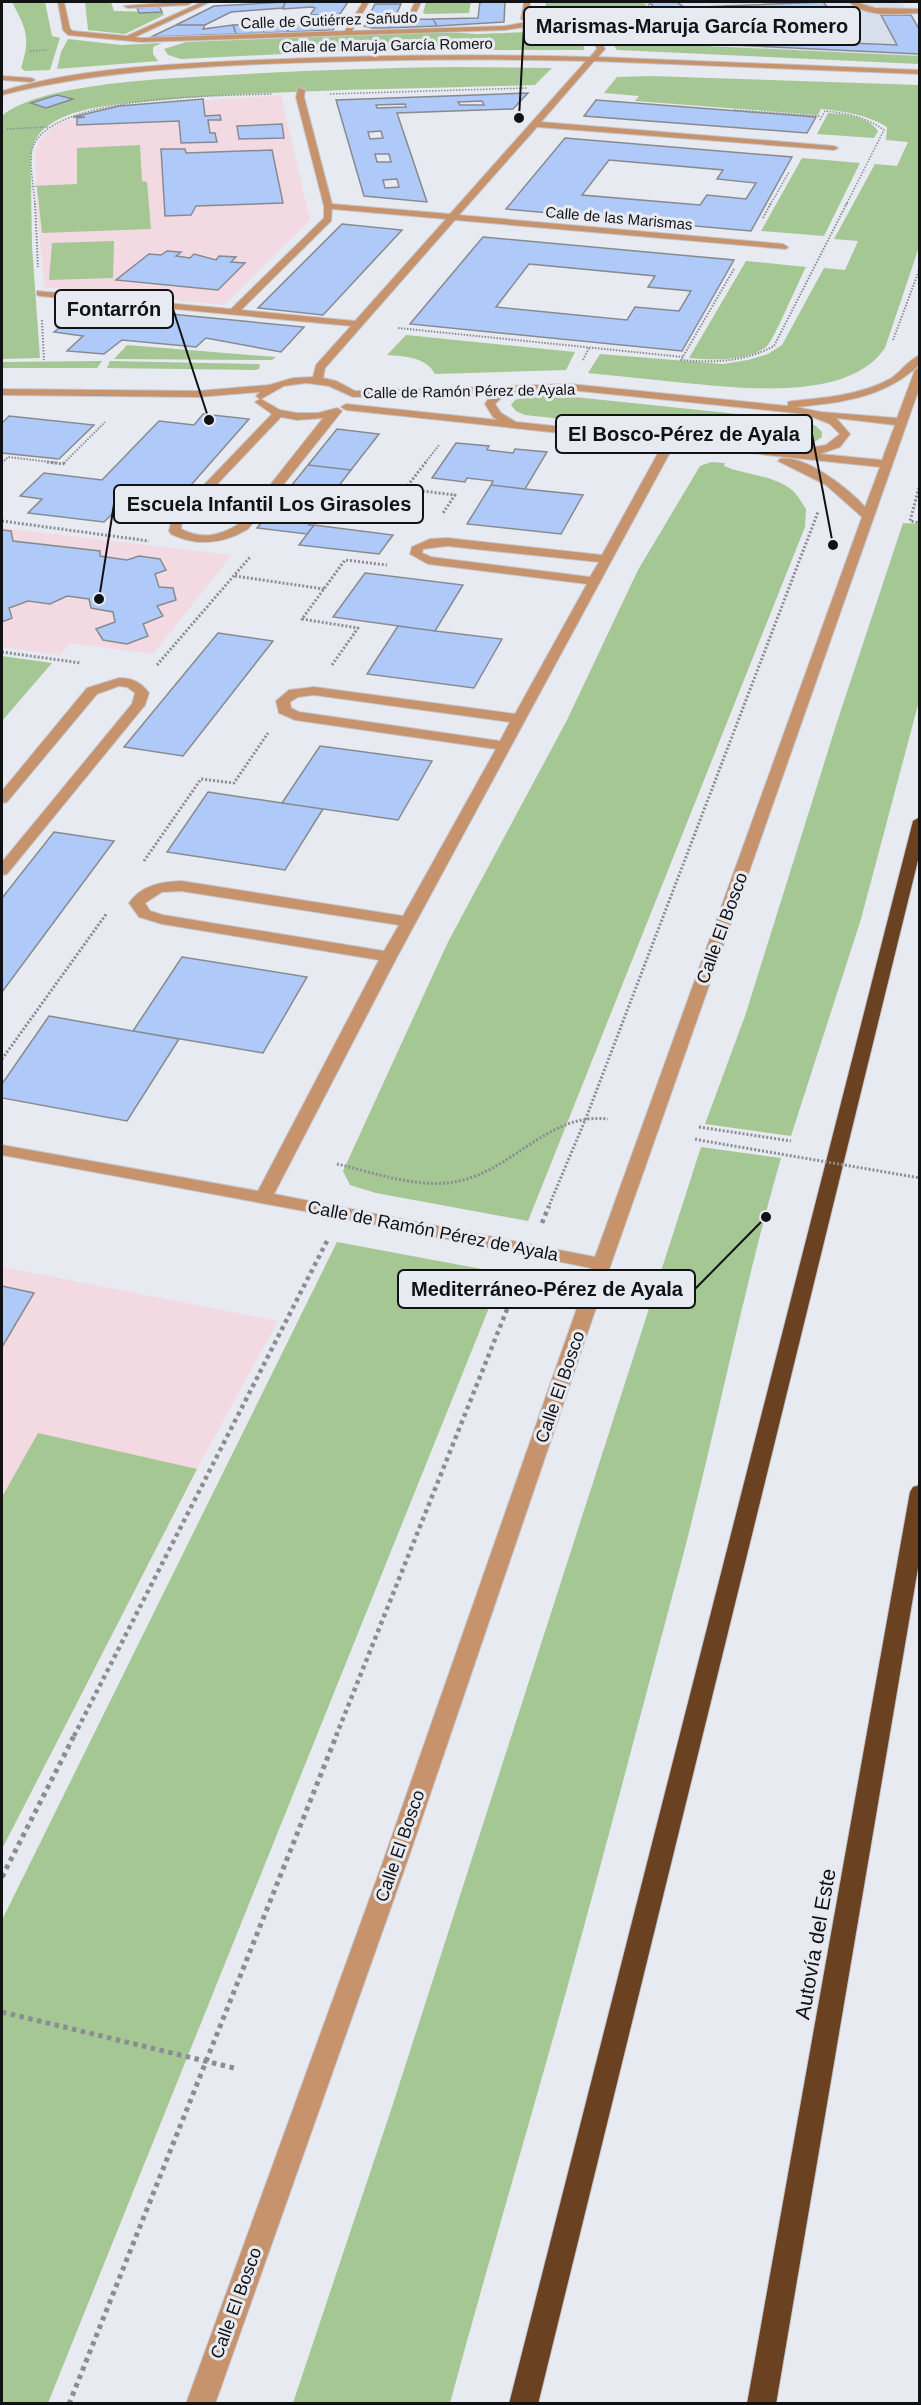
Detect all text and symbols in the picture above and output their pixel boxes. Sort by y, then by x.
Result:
callout: Marismas-Maruja García Romero [524,7,860,45]
street label: Calle de Gutiérrez Sañudo [240,8,418,32]
text: Marismas-Maruja García Romero [536,15,848,37]
street label: Calle de Maruja García Romero [281,35,493,55]
street label: Calle de las Marismas [545,203,693,233]
callout: Fontarrón [55,290,173,328]
text: Fontarrón [67,298,161,320]
street label: Calle de Ramón Pérez de Ayala [363,381,576,401]
callout: El Bosco-Pérez de Ayala [556,415,812,453]
text: El Bosco-Pérez de Ayala [568,423,801,445]
callout: Escuela Infantil Los Girasoles [114,485,423,523]
text: Escuela Infantil Los Girasoles [127,493,411,515]
street label: Calle El Bosco [693,870,751,986]
street label: Calle de Ramón Pérez de Ayala [306,1197,561,1265]
callout: Mediterráneo-Pérez de Ayala [398,1270,695,1308]
text: Mediterráneo-Pérez de Ayala [411,1278,684,1300]
street label: Calle El Bosco [531,1328,589,1446]
street label: Calle El Bosco [371,1787,429,1905]
street label: Autovía del Este [790,1867,840,2021]
street label: Calle El Bosco [207,2245,265,2361]

